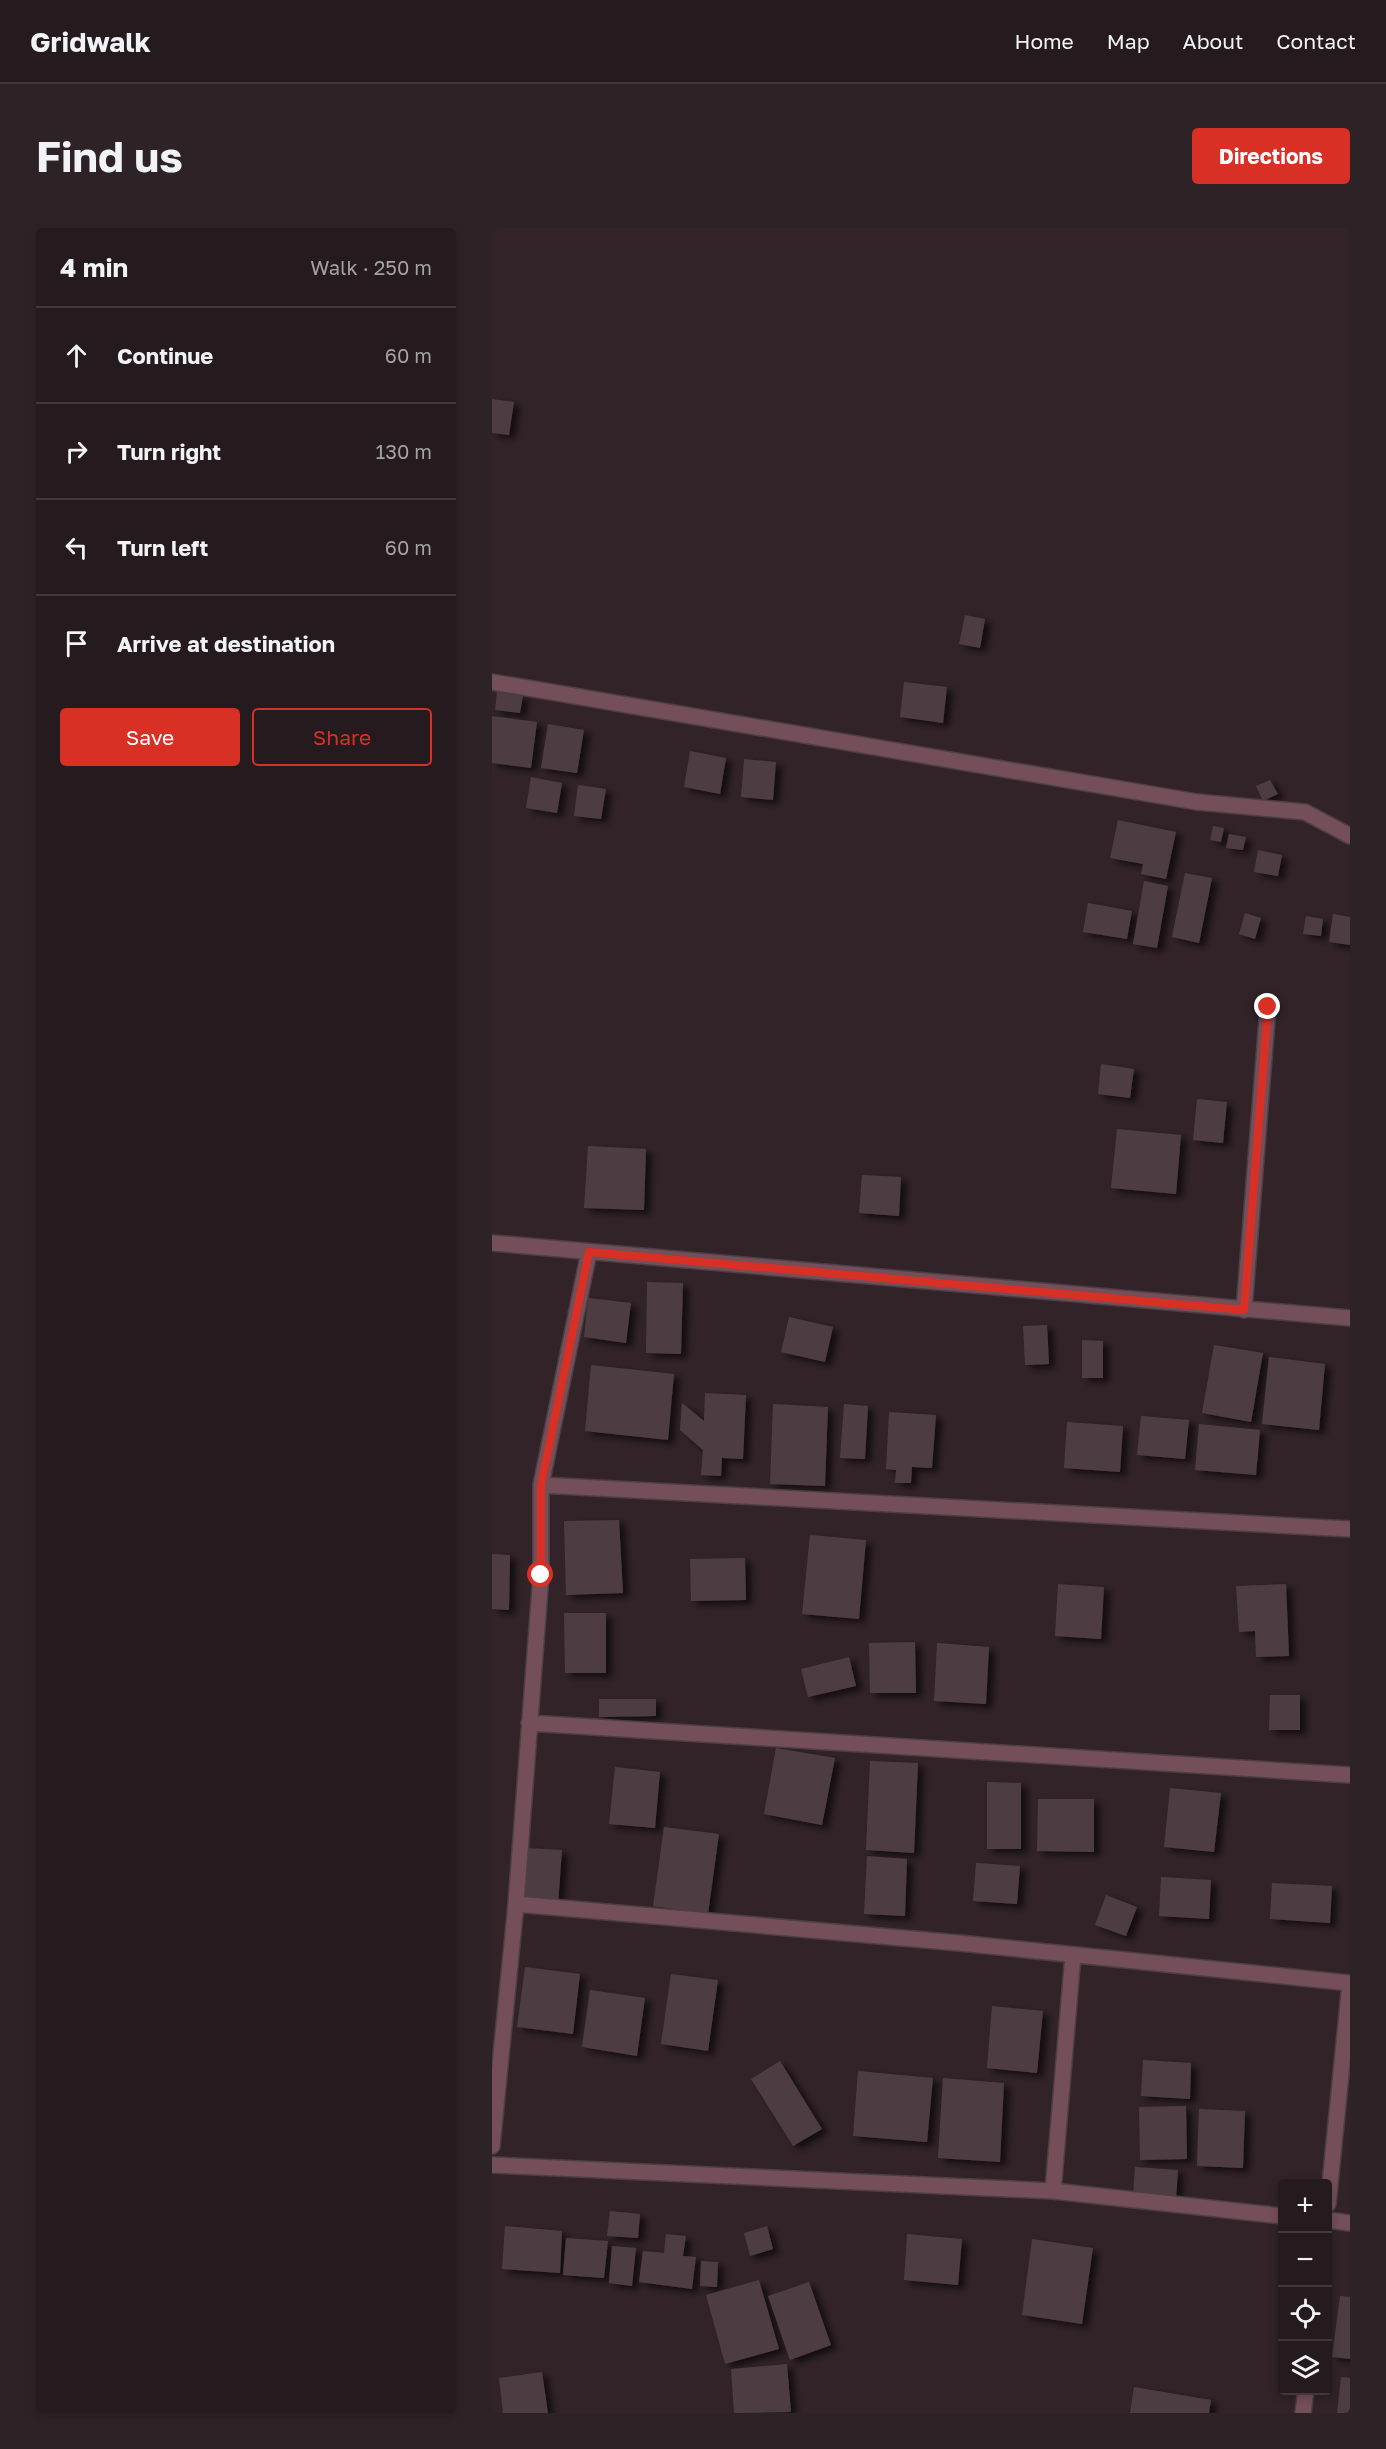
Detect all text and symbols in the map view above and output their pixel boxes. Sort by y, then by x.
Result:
text: Gridwalk [30,25,151,58]
text: Home [1014,28,1074,54]
text: Map [1107,28,1150,54]
text: About [1183,28,1243,54]
text: Contact [1276,28,1356,54]
button: Directions [1192,128,1350,184]
text: Find us [36,131,183,181]
text: 4 min [60,252,128,283]
text: Walk · 250 m [310,255,432,279]
icon: ahead [60,339,93,372]
text: Continue [117,342,213,369]
text: 60 m [385,343,432,367]
icon: right [60,435,93,468]
text: Turn right [117,438,221,465]
text: 130 m [376,439,432,463]
icon: left [60,531,93,564]
text: Turn left [117,534,208,561]
text: 60 m [385,535,432,559]
icon: arrive [60,627,93,660]
text: Arrive at destination [117,630,335,657]
button: Save [60,708,240,766]
button: Share [252,708,432,766]
route end [1254,993,1280,1019]
route start [527,1561,553,1587]
map controls [1278,2179,1332,2395]
button: + [1278,2179,1332,2233]
button: − [1278,2233,1332,2287]
button: locate [1278,2287,1332,2341]
button: layers [1278,2341,1332,2395]

